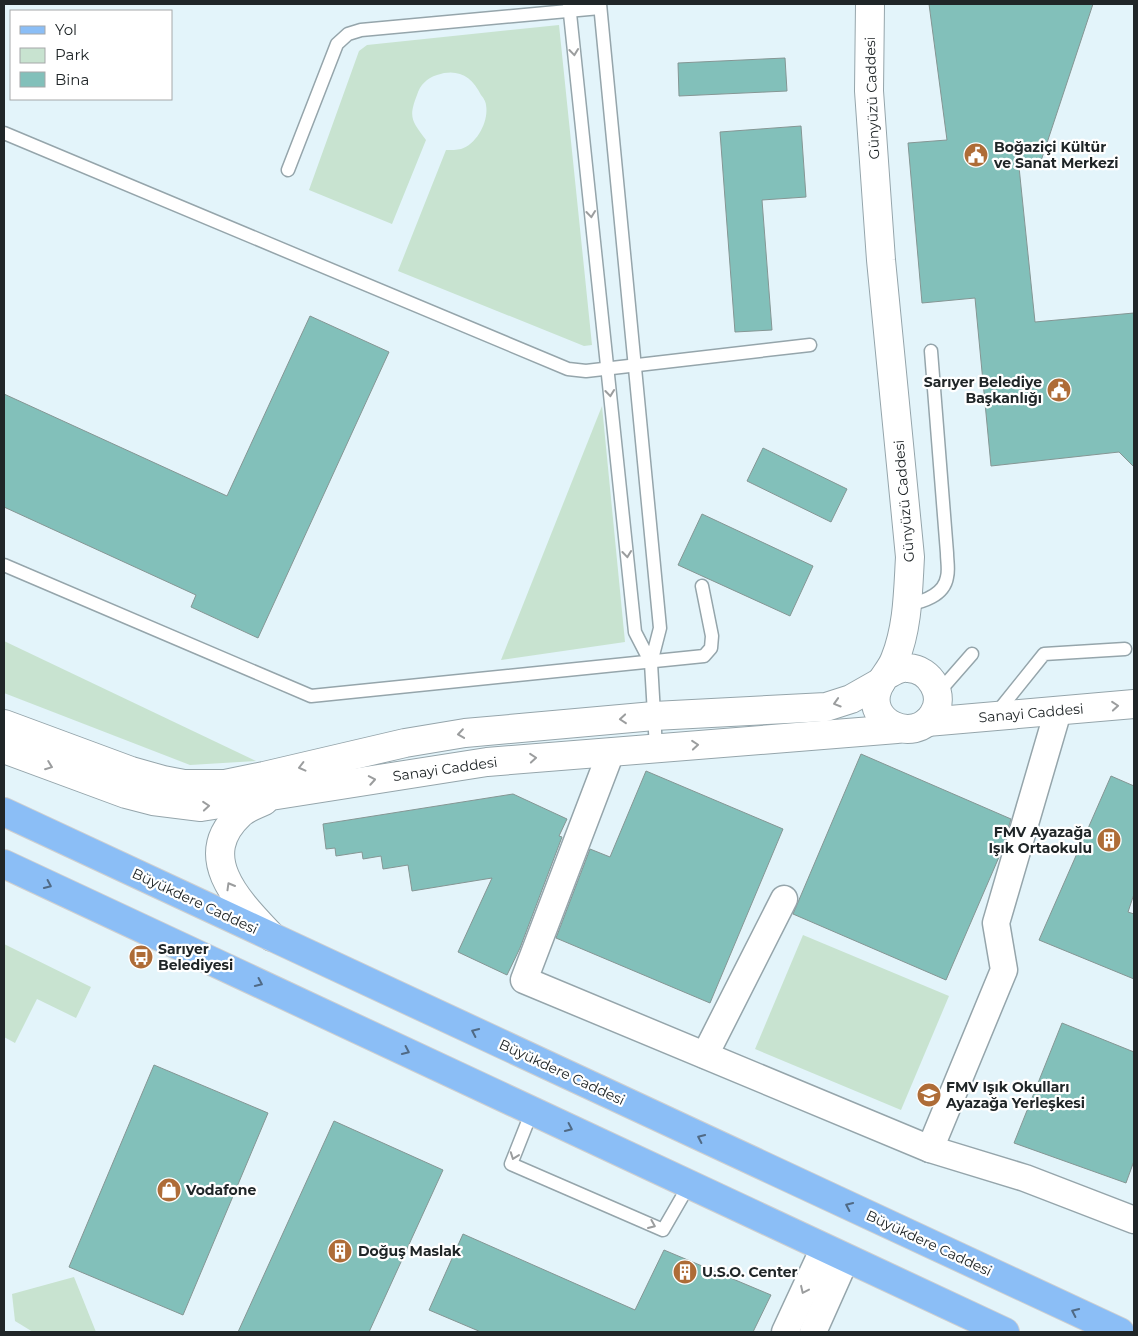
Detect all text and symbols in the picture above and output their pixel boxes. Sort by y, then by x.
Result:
legend [10,10,172,100]
text: Yol [55,20,77,39]
street label: Günyüzü Caddesi [861,36,883,160]
text: Park [55,45,89,64]
one-way arrow [568,49,579,57]
text: Bina [55,70,89,89]
place label: Boğaziçi Kültür ve Sanat Merkezi [993,138,1119,172]
public building icon: Boğaziçi Kültür ve Sanat Merkezi [963,142,989,168]
one-way arrow [586,210,597,218]
place label: Sarıyer Belediye Başkanlığı [924,373,1042,407]
public building icon: Sarıyer Belediye Başkanlığı [1046,377,1072,403]
one-way arrow [604,389,615,397]
street label: Günyüzü Caddesi [890,439,918,563]
one-way arrow [621,551,632,559]
one-way arrow [833,698,842,708]
street label: Sanayi Caddesi [978,699,1084,727]
one-way arrow [1112,700,1120,711]
one-way arrow [619,713,627,724]
one-way arrow [457,728,465,739]
one-way arrow [691,740,699,751]
street label: Sanayi Caddesi [392,753,498,785]
one-way arrow [529,753,537,764]
one-way arrow [45,760,53,770]
one-way arrow [298,761,307,772]
one-way arrow [368,775,376,785]
one-way arrow [202,801,210,812]
place label: FMV Ayazağa Işık Ortaokulu [988,823,1092,857]
building icon: FMV Ayazağa Işık Ortaokulu [1096,827,1122,853]
street label: Büyükdere Caddesi [129,864,261,938]
one-way arrow [43,878,52,889]
one-way arrow [227,882,237,891]
place label: Sarıyer Belediyesi [158,940,233,974]
bus stop icon: Sarıyer Belediyesi [128,944,154,970]
one-way arrow [254,977,263,987]
one-way arrow [471,1027,480,1038]
street label: Büyükdere Caddesi [496,1035,628,1109]
one-way arrow [401,1045,410,1055]
place label: FMV Işık Okulları Ayazağa Yerleşkesi [945,1078,1085,1112]
school or university icon: FMV Işık Okulları Ayazağa Yerleşkesi [916,1082,942,1108]
one-way arrow [564,1122,573,1132]
one-way arrow [697,1133,706,1144]
one-way arrow [510,1151,520,1160]
shop icon: Vodafone [156,1177,182,1203]
place label: Vodafone [185,1181,256,1199]
one-way arrow [845,1202,854,1213]
street label: Büyükdere Caddesi [863,1206,995,1280]
one-way arrow [647,1219,656,1230]
building icon: Doğuş Maslak [327,1238,353,1264]
place label: Doğuş Maslak [358,1242,462,1260]
building icon: U.S.O. Center [672,1259,698,1285]
place label: U.S.O. Center [702,1263,798,1281]
one-way arrow [800,1285,811,1294]
one-way arrow [1071,1307,1080,1318]

